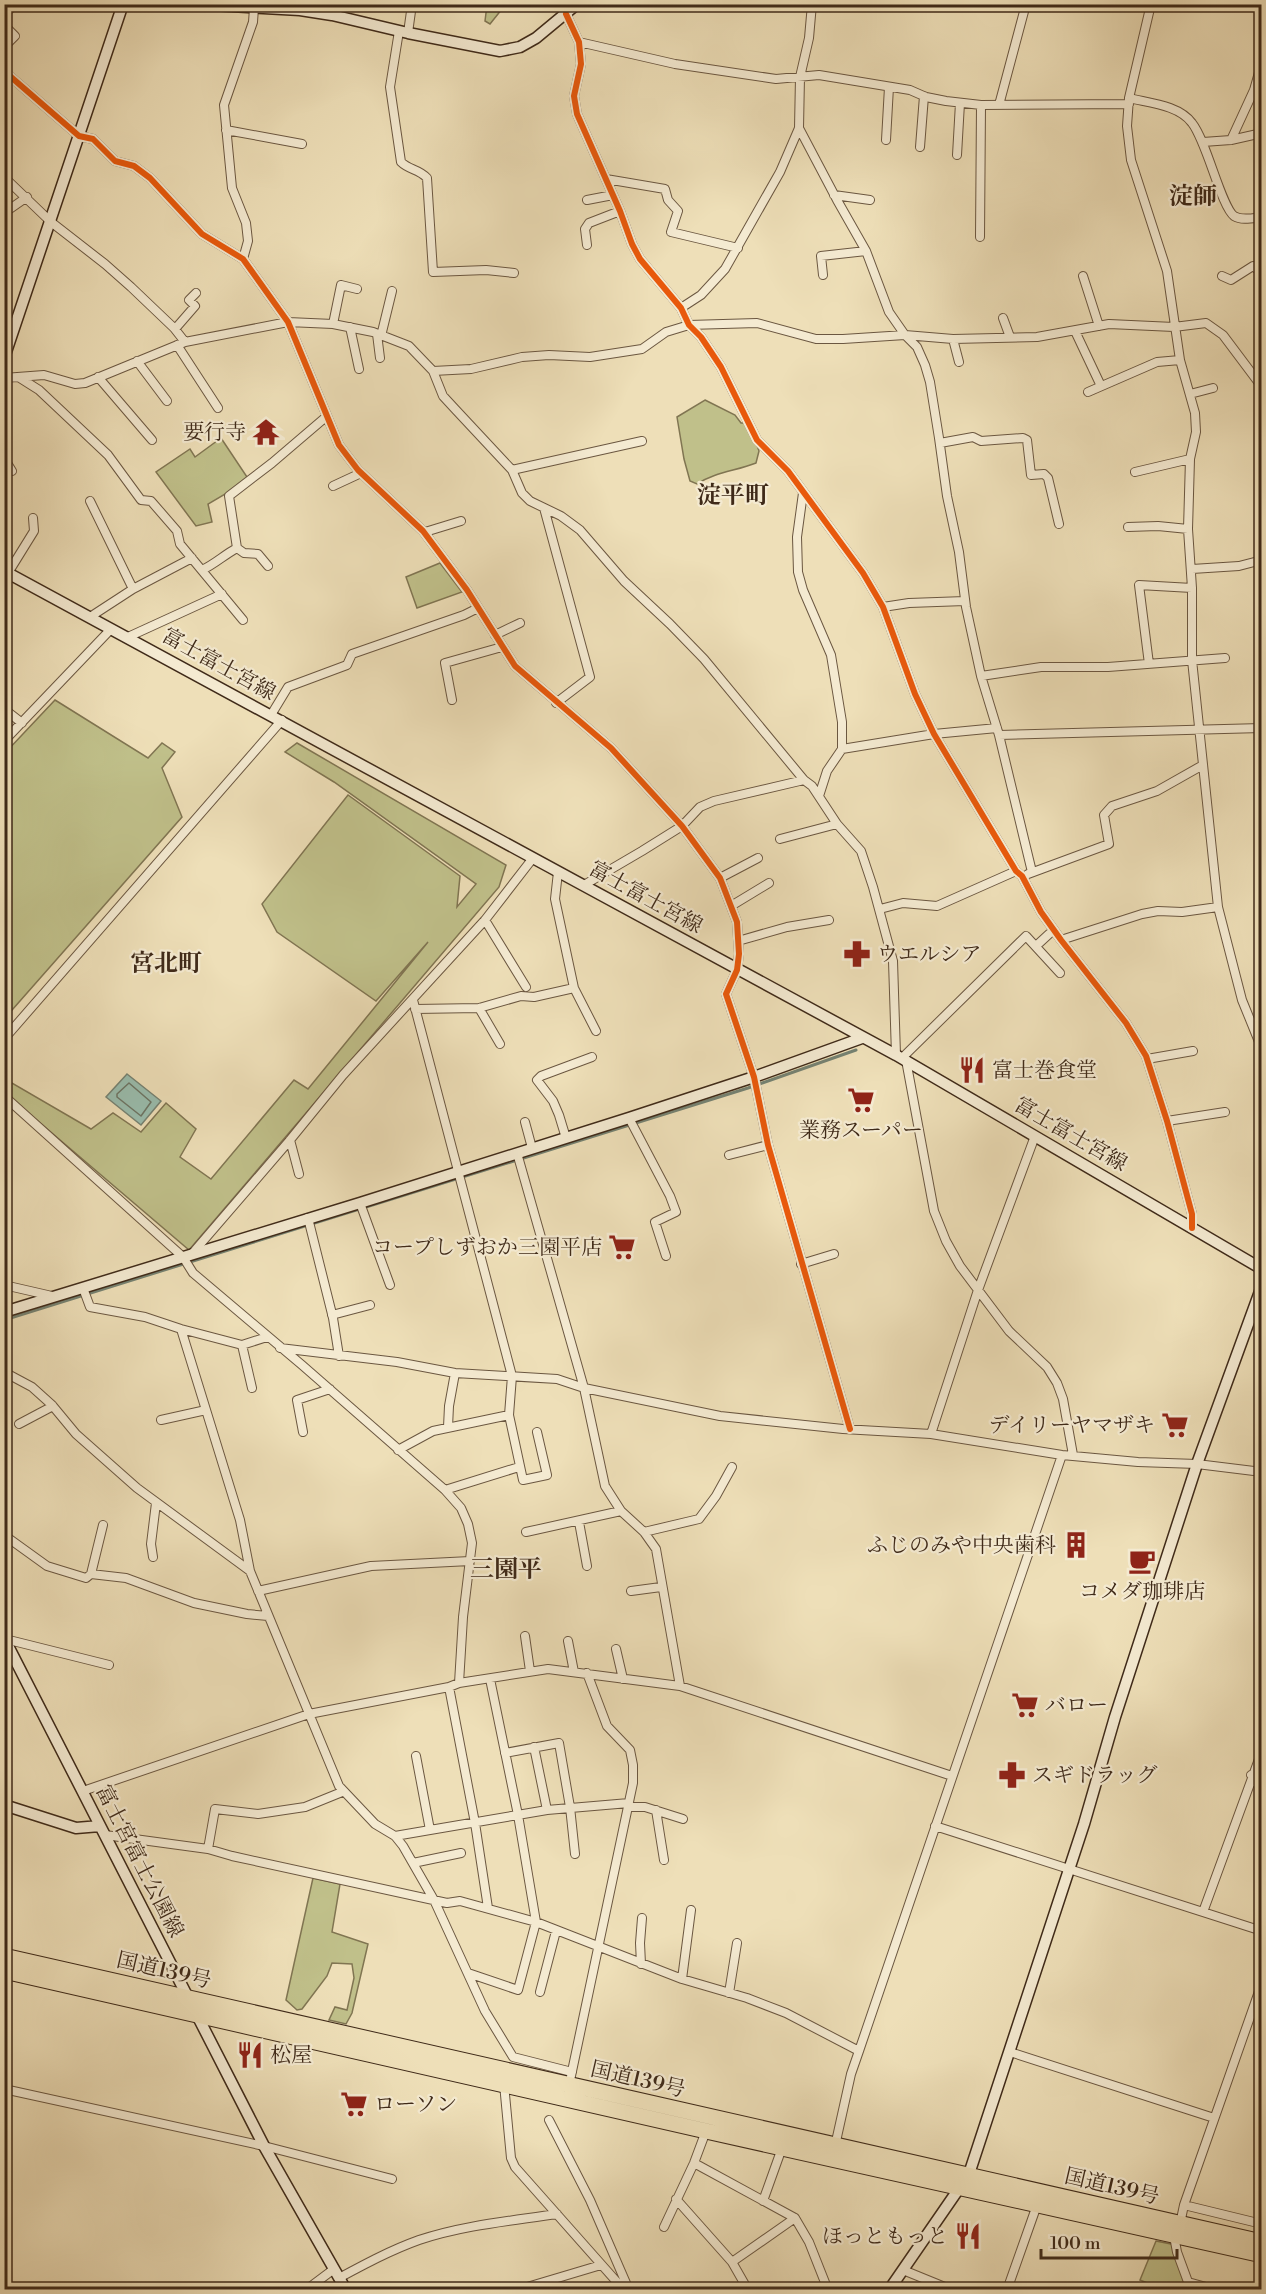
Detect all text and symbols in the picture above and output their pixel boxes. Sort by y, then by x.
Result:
district label: 淀師 [1169,182,1217,212]
temple icon: 要行寺 [251,417,281,447]
place label: 要行寺 [183,420,246,446]
district label: 淀平町 [697,481,769,511]
street label: 富士富士宮線 [157,623,280,707]
street label: 富士富士宮線 [584,856,707,940]
pharmacy icon: ウエルシア [842,939,872,969]
place label: ウエルシア [877,942,981,968]
district label: 宮北町 [130,949,202,979]
restaurant icon: 富士巻食堂 [957,1055,987,1085]
place label: 富士巻食堂 [992,1058,1097,1084]
supermarket icon: 業務スーパー [846,1085,876,1115]
street label: 富士富士宮線 [1009,1092,1132,1178]
place label: 業務スーパー [799,1118,923,1144]
supermarket icon: コープしずおか三園平店 [607,1232,637,1262]
place label: コープしずおか三園平店 [372,1235,602,1261]
supermarket icon: デイリーヤマザキ [1160,1410,1190,1440]
place label: デイリーヤマザキ [988,1413,1155,1439]
building icon: ふじのみや中央歯科 [1061,1530,1091,1560]
place label: ふじのみや中央歯科 [867,1533,1056,1559]
cafe icon: コメダ珈琲店 [1127,1546,1157,1576]
district label: 三園平 [470,1555,542,1585]
place label: コメダ珈琲店 [1079,1579,1205,1605]
supermarket icon: バロー [1010,1690,1040,1720]
place label: バロー [1045,1693,1108,1719]
pharmacy icon: スギドラッグ [997,1760,1027,1790]
place label: スギドラッグ [1032,1763,1158,1789]
street label: 富士宮富士公園線 [89,1781,189,1942]
street label: 国道139号 [114,1947,214,1994]
restaurant icon: 松屋 [235,2040,265,2070]
place label: 松屋 [270,2043,312,2069]
street label: 国道139号 [588,2056,688,2103]
supermarket icon: ローソン [339,2089,369,2119]
place label: ローソン [374,2092,457,2118]
street label: 国道139号 [1062,2163,1162,2210]
restaurant icon: ほっともっと [953,2221,983,2251]
scale bar [1041,2222,1178,2260]
place label: ほっともっと [822,2224,948,2250]
text: 100 m [1050,2232,1101,2255]

